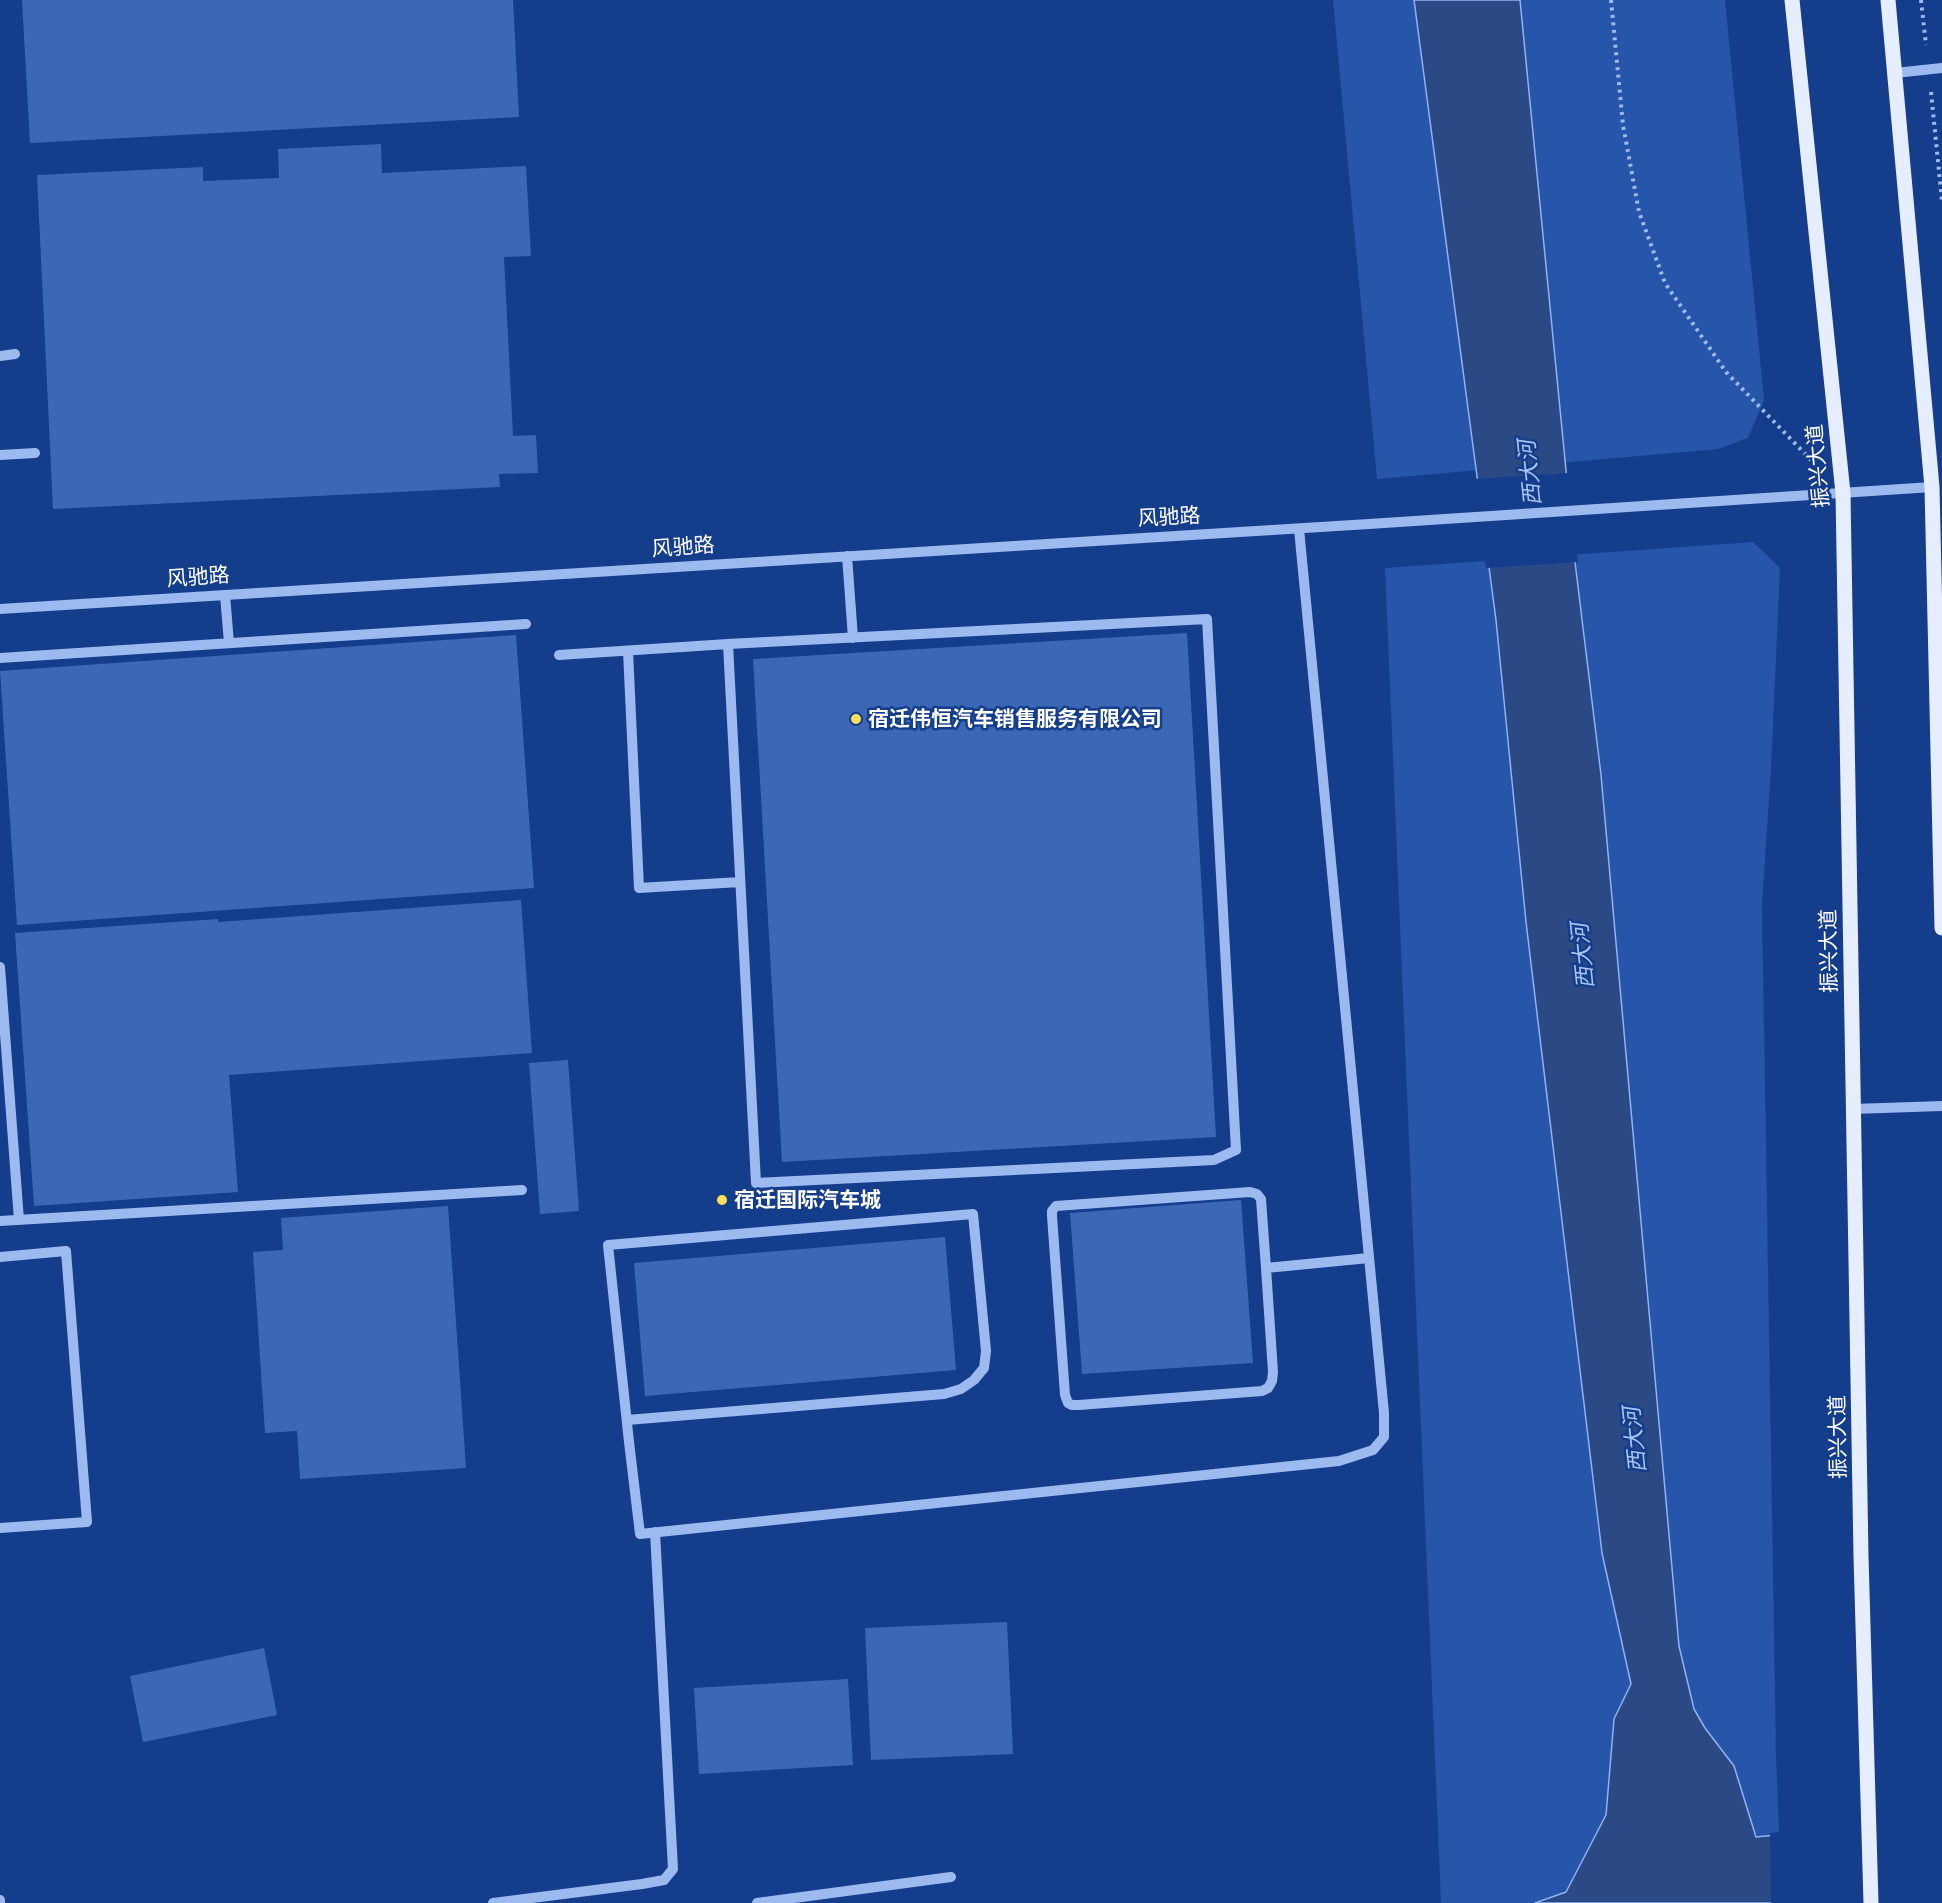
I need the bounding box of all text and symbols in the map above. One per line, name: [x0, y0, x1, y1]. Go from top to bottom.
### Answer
street label: 振兴大道: [1802, 423, 1834, 509]
water label: 西大河: [1513, 439, 1547, 507]
street label: 风驰路: [1137, 503, 1201, 531]
street label: 风驰路: [651, 532, 715, 562]
street label: 风驰路: [166, 562, 230, 592]
place label: 宿迁伟恒汽车销售服务有限公司: [868, 706, 1162, 732]
marker: 宿迁伟恒汽车销售服务有限公司: [849, 712, 863, 726]
street label: 振兴大道: [1816, 909, 1842, 993]
water label: 西大河: [1566, 922, 1600, 990]
place label: 宿迁国际汽车城: [734, 1187, 881, 1213]
marker: 宿迁国际汽车城: [715, 1193, 729, 1207]
street label: 振兴大道: [1825, 1395, 1851, 1479]
water label: 西大河: [1618, 1406, 1652, 1474]

